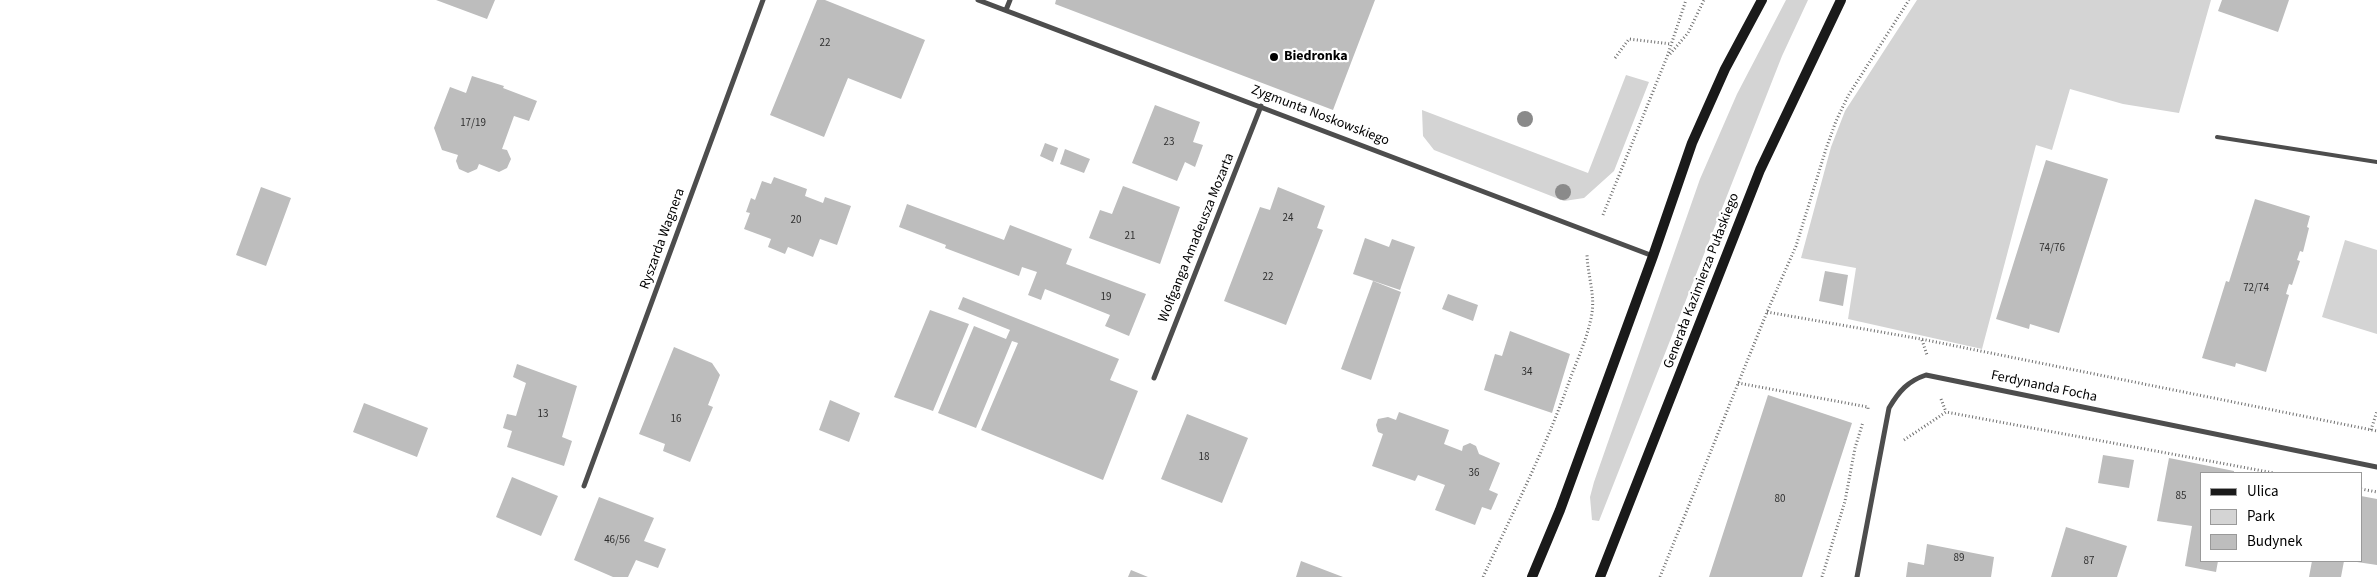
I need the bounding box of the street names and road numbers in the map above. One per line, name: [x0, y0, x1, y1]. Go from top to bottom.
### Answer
street label: Zygmunta Noskowskiego: [1249, 82, 1391, 150]
street label: Wolfganga Amadeusza Mozarta: [1155, 151, 1239, 325]
street label: Ryszarda Wagnera: [637, 186, 689, 292]
street label: Generała Kazimierza Pułaskiego: [1661, 191, 1743, 371]
street label: Ferdynanda Focha: [1989, 368, 2099, 406]

